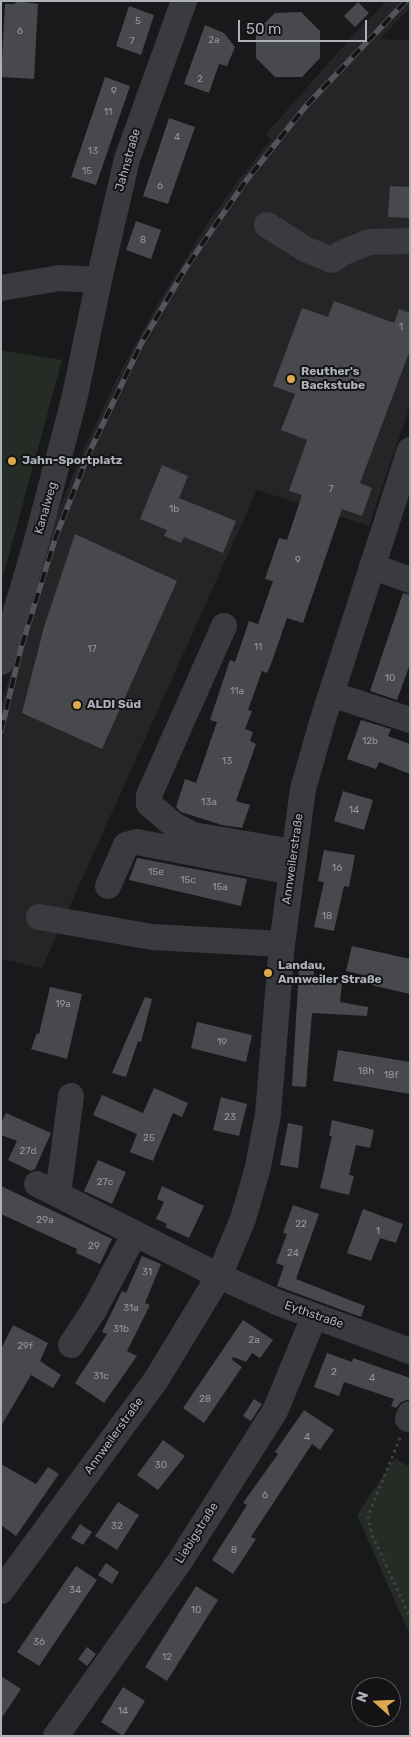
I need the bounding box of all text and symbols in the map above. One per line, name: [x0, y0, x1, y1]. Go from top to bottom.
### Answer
scale bar: [241, 10, 370, 42]
house number: 5: [135, 15, 141, 27]
text: 50 m: [246, 20, 281, 38]
house number: 6: [17, 25, 23, 37]
house number: 2a: [208, 34, 220, 46]
house number: 7: [129, 35, 135, 47]
house number: 2: [197, 73, 203, 85]
house number: 9: [111, 85, 117, 97]
house number: 11: [104, 106, 112, 118]
street label: Jahnstraße: [112, 127, 144, 193]
house number: 4: [174, 131, 180, 143]
house number: 13: [88, 145, 98, 157]
house number: 15: [82, 165, 92, 177]
house number: 6: [157, 180, 163, 192]
house number: 8: [140, 234, 146, 246]
house number: 1: [399, 321, 403, 333]
place label: Reuther's Backstube: [301, 365, 365, 393]
marker: Reuther's Backstube: [285, 373, 297, 385]
place label: Jahn-Sportplatz: [22, 454, 122, 468]
marker: Jahn-Sportplatz: [6, 455, 18, 467]
street label: Kanalweg: [32, 480, 60, 536]
house number: 7: [328, 483, 334, 495]
house number: 1b: [169, 503, 179, 515]
house number: 9: [295, 554, 301, 566]
house number: 11: [254, 641, 262, 653]
house number: 17: [87, 643, 97, 655]
house number: 10: [385, 672, 395, 684]
house number: 11a: [230, 685, 244, 697]
place label: ALDI Süd: [87, 698, 141, 712]
marker: ALDI Süd: [71, 699, 83, 711]
house number: 12b: [362, 735, 378, 747]
house number: 13: [222, 755, 232, 767]
house number: 13a: [201, 796, 217, 808]
house number: 14: [349, 804, 359, 816]
street label: Annweilerstraße: [280, 813, 306, 905]
house number: 16: [332, 862, 342, 874]
house number: 15e: [148, 866, 164, 878]
house number: 15c: [180, 874, 196, 886]
house number: 15a: [212, 881, 228, 893]
house number: 18: [322, 910, 332, 922]
place label: Landau, Annweiler Straße: [278, 959, 382, 987]
marker: Landau, Annweiler Straße: [262, 967, 274, 979]
house number: 19a: [55, 998, 71, 1010]
house number: 19: [217, 1036, 227, 1048]
house number: 18h: [358, 1065, 374, 1077]
house number: 18f: [384, 1069, 398, 1081]
house number: 23: [224, 1111, 236, 1123]
house number: 25: [143, 1132, 155, 1144]
house number: 27d: [20, 1145, 36, 1157]
house number: 27c: [97, 1176, 113, 1188]
house number: 29a: [36, 1214, 54, 1226]
house number: 22: [295, 1218, 307, 1230]
house number: 1: [376, 1225, 380, 1237]
house number: 29: [88, 1240, 100, 1252]
house number: 24: [287, 1247, 299, 1259]
house number: 31: [142, 1266, 152, 1278]
street label: Eythstraße: [283, 1298, 345, 1332]
house number: 31a: [123, 1302, 139, 1314]
house number: 31b: [113, 1323, 129, 1335]
house number: 2a: [248, 1334, 260, 1346]
house number: 29f: [17, 1340, 33, 1352]
house number: 2: [331, 1366, 337, 1378]
house number: 31c: [93, 1370, 109, 1382]
house number: 4: [369, 1372, 375, 1384]
house number: 28: [199, 1393, 211, 1405]
street label: Annweilerstraße: [81, 1395, 147, 1477]
house number: 4: [304, 1431, 310, 1443]
house number: 30: [155, 1459, 167, 1471]
house number: 6: [262, 1489, 268, 1501]
street label: Liebigstraße: [173, 1500, 221, 1566]
house number: 32: [111, 1520, 123, 1532]
house number: 8: [231, 1544, 237, 1556]
house number: 34: [69, 1584, 81, 1596]
house number: 10: [191, 1604, 201, 1616]
house number: 36: [33, 1636, 45, 1648]
house number: 12: [162, 1651, 172, 1663]
north arrow: [351, 1677, 401, 1727]
text: N: [353, 1689, 372, 1705]
house number: 14: [118, 1705, 128, 1717]

